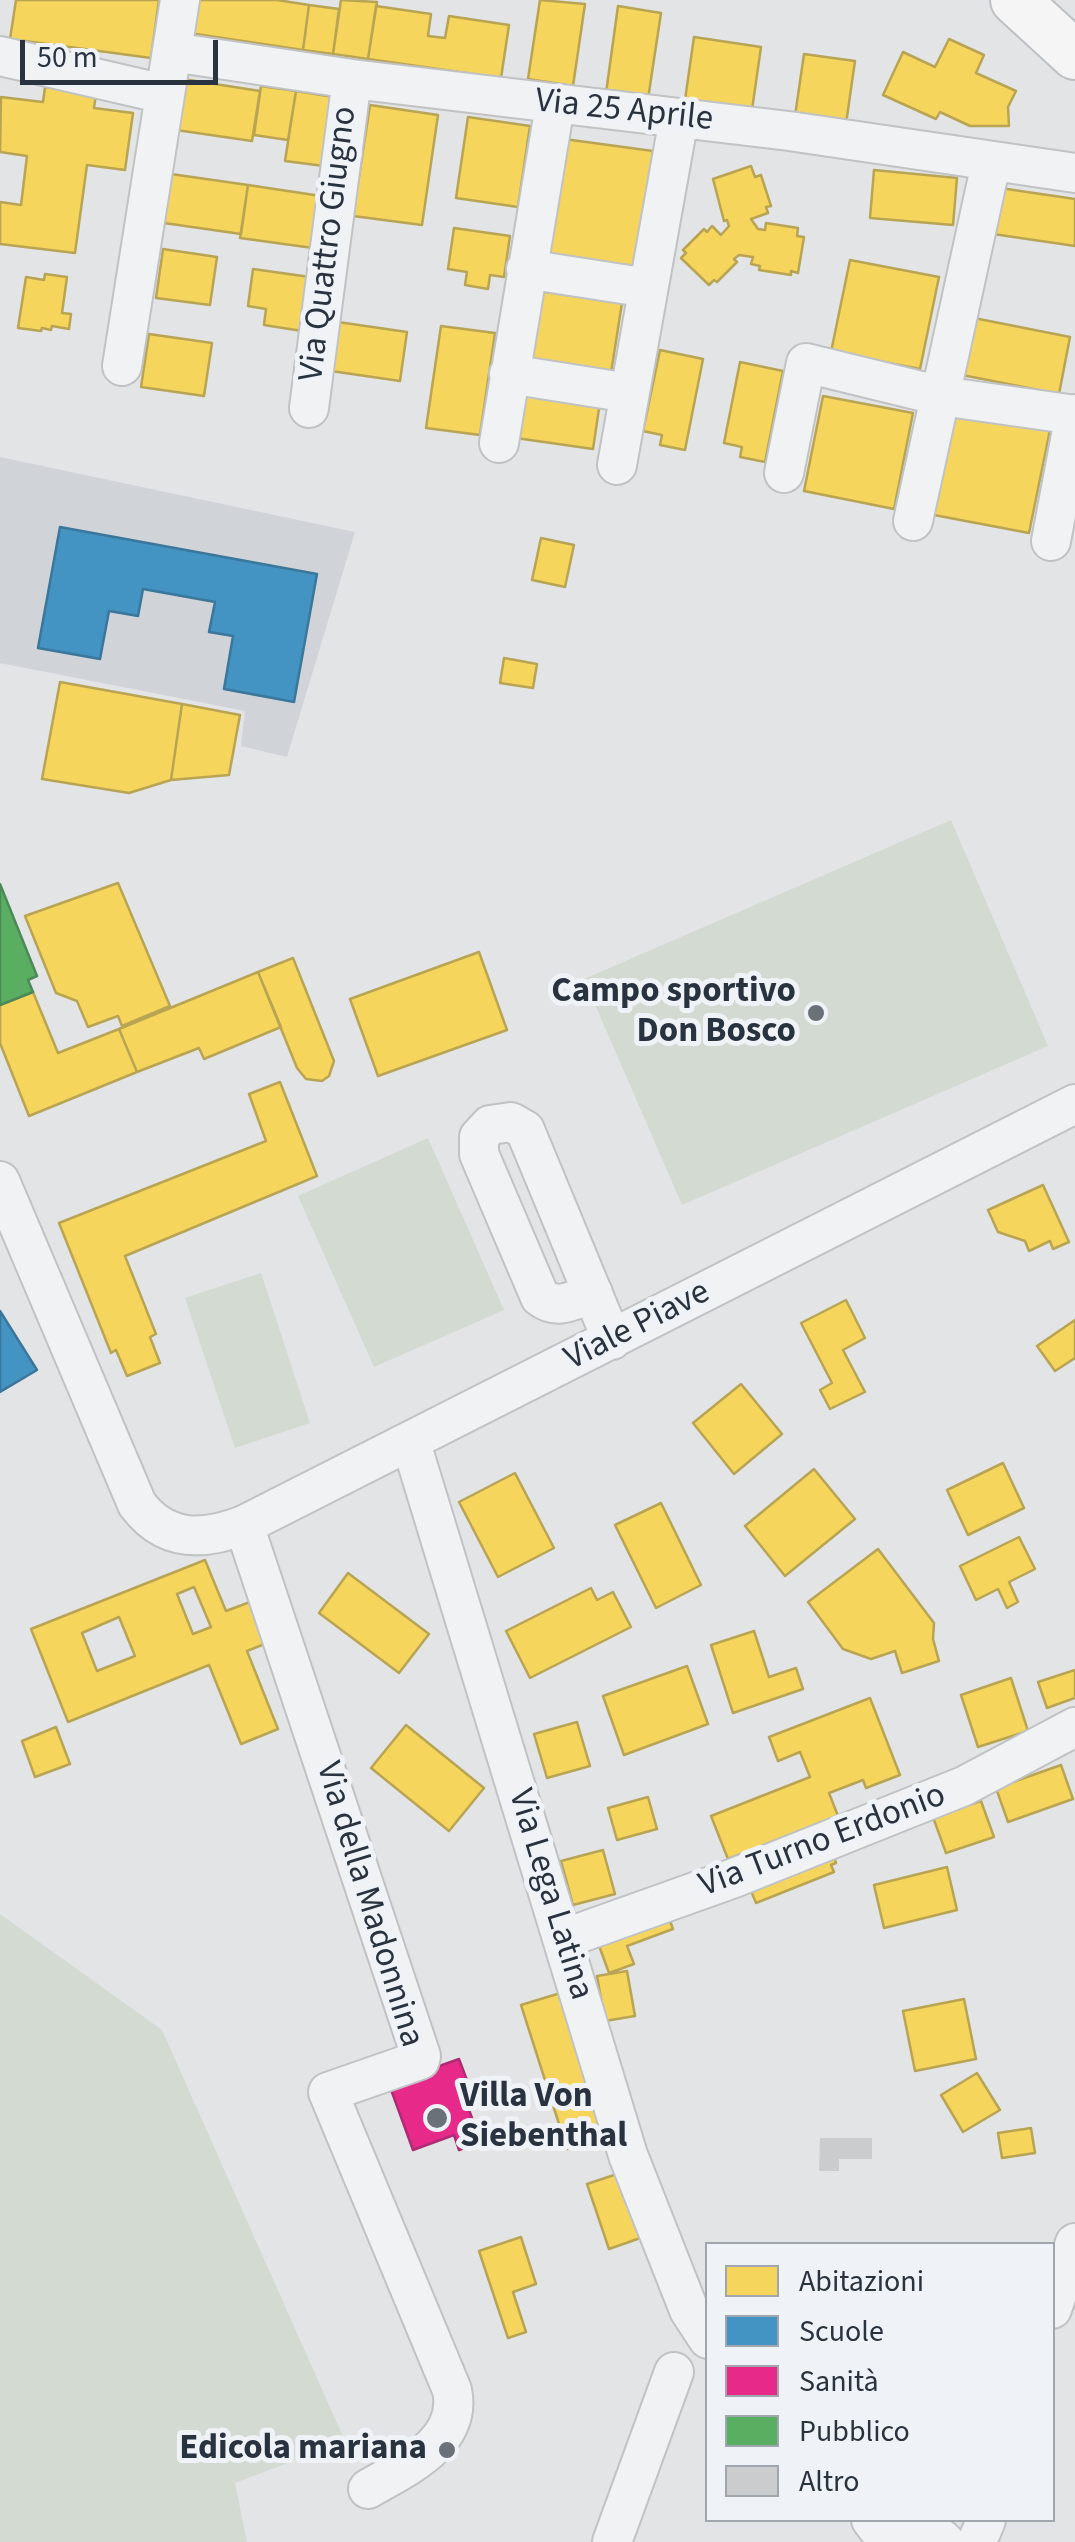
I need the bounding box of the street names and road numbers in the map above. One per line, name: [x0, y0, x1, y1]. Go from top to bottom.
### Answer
street label: Via 25 Aprile: [533, 82, 715, 142]
street label: Via Quattro Giugno: [292, 104, 368, 384]
street label: Viale Piave: [558, 1273, 718, 1381]
street label: Via della Madonnina: [305, 1757, 431, 2053]
street label: Via Turno Erdonio: [694, 1776, 952, 1908]
street label: Via Lega Latina: [497, 1785, 601, 2005]

